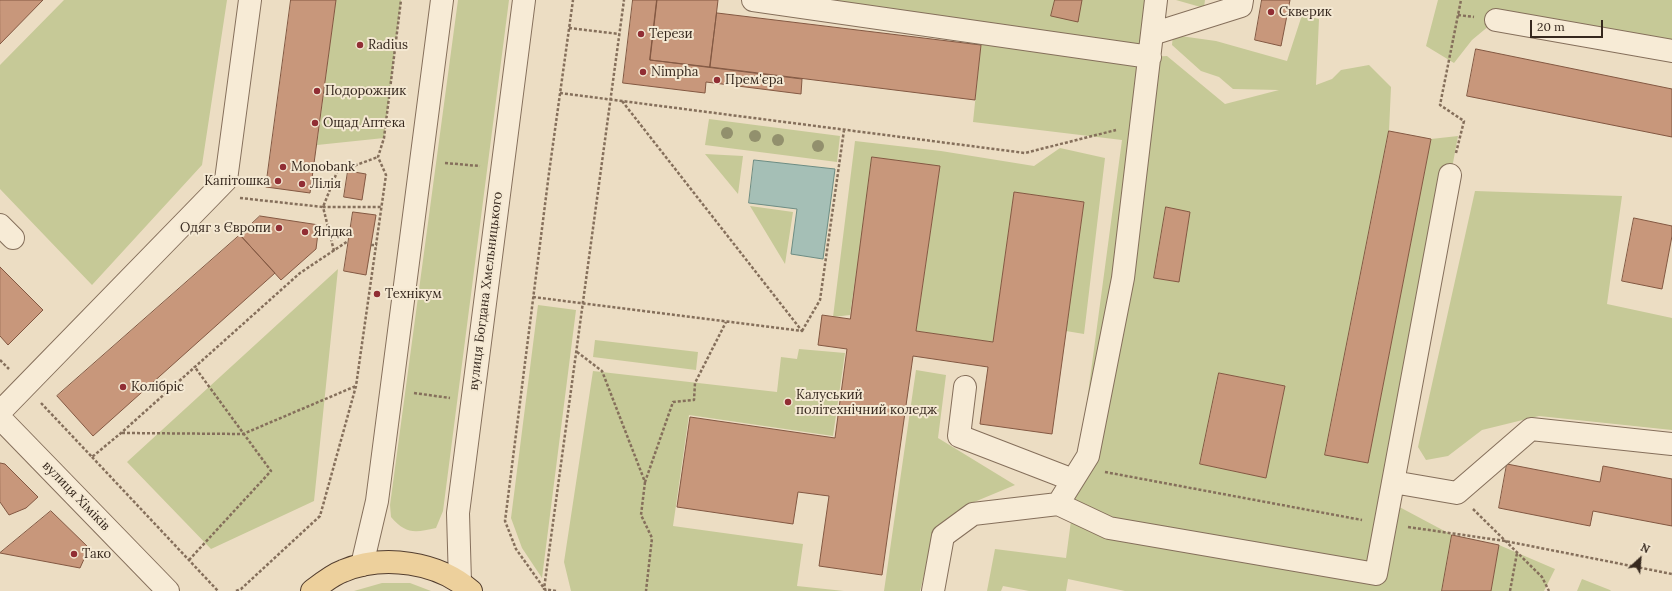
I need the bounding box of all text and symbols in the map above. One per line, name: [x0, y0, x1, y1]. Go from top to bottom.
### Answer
place label: Скверик: [1279, 4, 1332, 20]
marker: Скверик: [1266, 7, 1276, 17]
scale bar: [1532, 12, 1605, 38]
text: 20 m: [1537, 19, 1565, 34]
place label: Терези: [649, 26, 693, 42]
marker: Терези: [636, 29, 646, 39]
place label: Radius: [368, 37, 408, 53]
marker: Radius: [355, 40, 365, 50]
place label: Nimpha: [651, 64, 698, 80]
marker: Nimpha: [638, 67, 648, 77]
place label: Прем'єра: [725, 72, 783, 88]
marker: Прем'єра: [712, 75, 722, 85]
place label: Подорожник: [325, 83, 406, 99]
marker: Подорожник: [312, 86, 322, 96]
place label: Ощад Аптека: [323, 115, 405, 131]
marker: Ощад Аптека: [310, 118, 320, 128]
place label: Monobank: [291, 159, 355, 175]
marker: Monobank: [278, 162, 288, 172]
place label: Капітошка: [204, 173, 270, 189]
marker: Капітошка: [273, 176, 283, 186]
place label: Лілія: [310, 176, 341, 192]
marker: Лілія: [297, 179, 307, 189]
street label: вулиця Богдана Хмельницького: [466, 191, 506, 391]
place label: Одяг з Європи: [180, 220, 271, 236]
marker: Одяг з Європи: [274, 223, 284, 233]
place label: Ягідка: [313, 224, 352, 240]
marker: Ягідка: [300, 227, 310, 237]
place label: Технікум: [385, 286, 442, 302]
marker: Технікум: [372, 289, 382, 299]
place label: Колібріс: [131, 379, 184, 395]
marker: Колібріс: [118, 382, 128, 392]
place label: Калуський політехнічний коледж: [796, 387, 937, 418]
marker: Калуський політехнічний коледж: [783, 397, 793, 407]
street label: вулиця Хіміків: [39, 458, 113, 534]
north arrow: [1620, 539, 1660, 579]
text: N: [1638, 540, 1652, 556]
place label: Тако: [82, 546, 111, 562]
marker: Тако: [69, 549, 79, 559]

